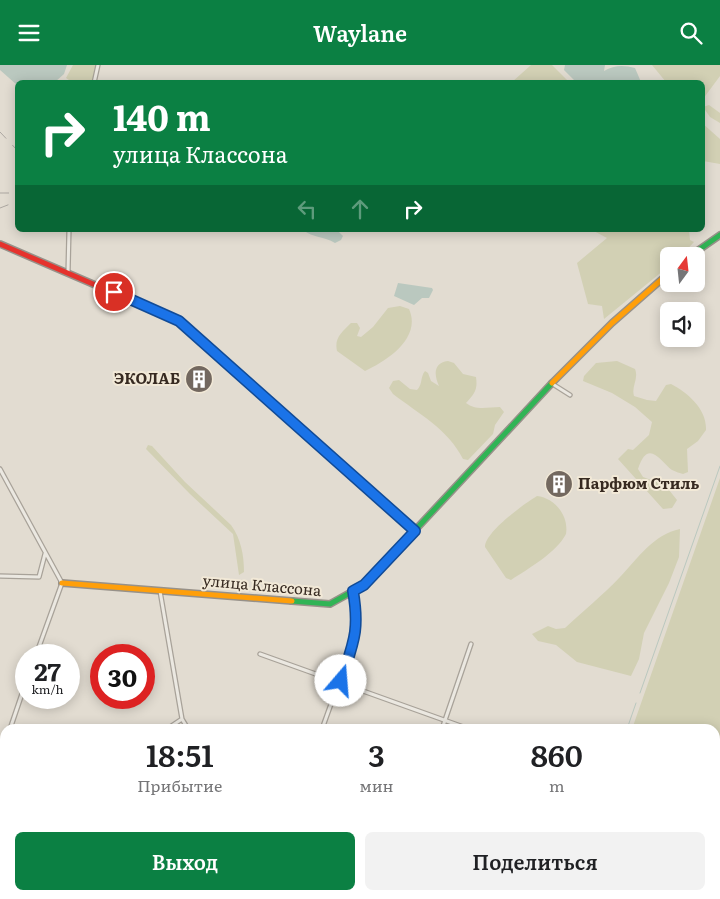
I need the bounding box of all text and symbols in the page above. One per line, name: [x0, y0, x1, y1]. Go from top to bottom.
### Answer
text: Waylane: [313, 16, 407, 49]
icon: menu: [15, 19, 43, 47]
icon: search: [677, 19, 705, 47]
text: 140 m: [113, 90, 211, 142]
icon: right: [30, 100, 95, 165]
text: улица Классона: [113, 137, 288, 170]
icon: left: [293, 195, 321, 223]
icon: ahead: [346, 195, 374, 223]
icon: right: [399, 195, 427, 223]
north arrow: [660, 247, 705, 293]
map controls: [660, 247, 705, 347]
pin: [93, 271, 135, 313]
icon: arrive: [100, 278, 128, 306]
button: sound: [660, 302, 705, 347]
building icon: ЭКОЛАБ: [184, 364, 214, 394]
place label: ЭКОЛАБ: [114, 366, 180, 389]
building icon: Парфюм Стиль: [544, 469, 574, 499]
place label: Парфюм Стиль: [578, 471, 699, 494]
street label: улица Классона: [202, 568, 323, 601]
speed limit sign: 30: [90, 644, 155, 709]
text: 27: [34, 652, 61, 689]
position arrow: [314, 654, 366, 706]
text: km/h: [32, 680, 63, 698]
text: 18:51: [146, 732, 214, 776]
text: 3: [368, 732, 385, 776]
text: 860: [531, 732, 583, 776]
text: Прибытие: [137, 773, 222, 797]
text: мин: [359, 773, 393, 797]
text: m: [549, 773, 564, 797]
button: Выход: [15, 832, 355, 890]
button: Поделиться: [365, 832, 705, 890]

